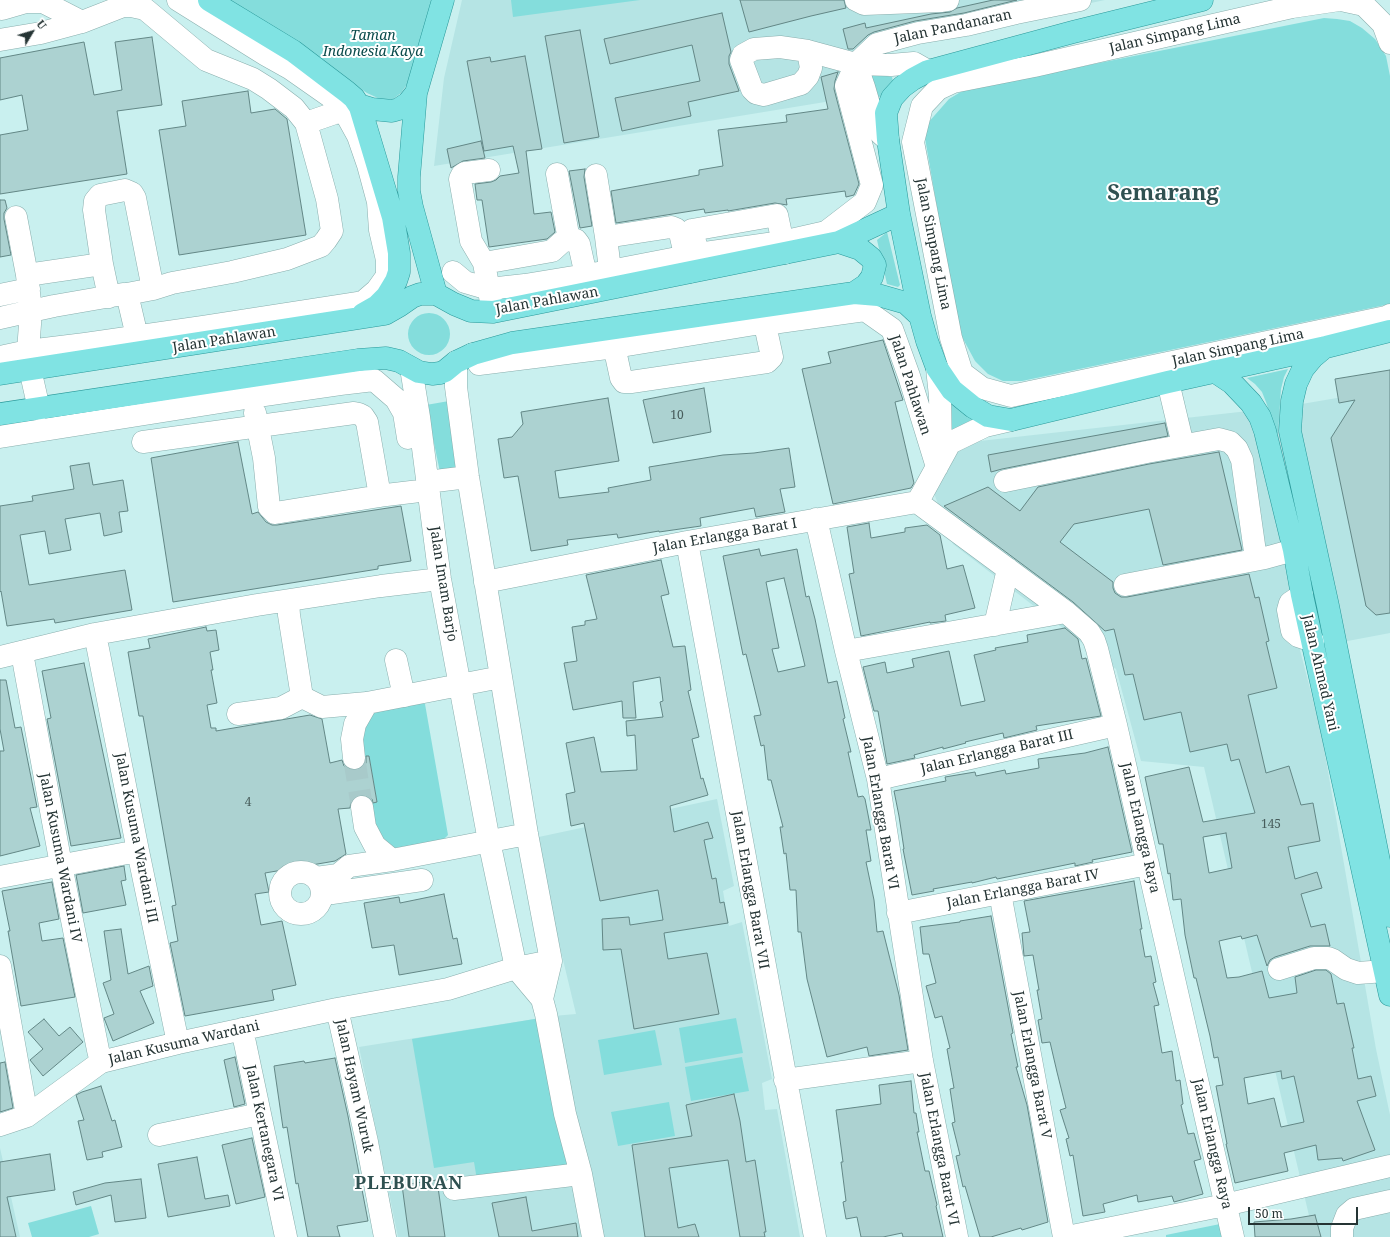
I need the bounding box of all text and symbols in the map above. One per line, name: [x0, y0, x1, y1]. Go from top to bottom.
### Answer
street label: Jalan Pandanaran: [893, 6, 1013, 48]
street label: Jalan Simpang Lima: [1108, 11, 1242, 57]
north arrow: [12, 12, 52, 52]
text: U: [33, 16, 50, 32]
park label: Taman Indonesia Kaya: [323, 28, 423, 60]
street label: Jalan Simpang Lima: [912, 177, 954, 311]
district label: Semarang: [1107, 181, 1219, 207]
street label: Jalan Pahlawan: [494, 284, 600, 318]
street label: Jalan Pahlawan: [171, 324, 277, 356]
street label: Jalan Simpang Lima: [1171, 326, 1305, 370]
street label: Jalan Pahlawan: [886, 333, 934, 437]
house number: 10: [670, 409, 684, 423]
street label: Jalan Erlangga Barat I: [652, 515, 798, 557]
street label: Jalan Imam Barjo: [426, 525, 460, 643]
street label: Jalan Ahmad Yani: [1298, 613, 1342, 733]
street label: Jalan Erlangga Barat III: [919, 726, 1075, 778]
street label: Jalan Erlangga Barat VI: [858, 735, 902, 891]
street label: Jalan Kusuma Wardani III: [111, 751, 161, 925]
street label: Jalan Erlangga Raya: [1117, 761, 1163, 895]
street label: Jalan Kusuma Wardani IV: [35, 772, 85, 944]
house number: 4: [245, 796, 251, 810]
street label: Jalan Erlangga Barat VII: [728, 810, 772, 970]
house number: 145: [1261, 818, 1281, 832]
street label: Jalan Erlangga Barat IV: [945, 866, 1101, 912]
street label: Jalan Erlangga Barat V: [1009, 990, 1055, 1140]
street label: Jalan Kusuma Wardani: [107, 1017, 261, 1069]
street label: Jalan Hayam Wuruk: [332, 1018, 376, 1154]
street label: Jalan Kertanegara VI: [241, 1063, 287, 1203]
street label: Jalan Erlangga Barat VI: [916, 1071, 962, 1227]
street label: Jalan Erlangga Raya: [1189, 1077, 1235, 1211]
district label: PLEBURAN: [354, 1173, 464, 1195]
scale bar: [1250, 1199, 1360, 1225]
text: 50 m: [1255, 1205, 1283, 1222]

